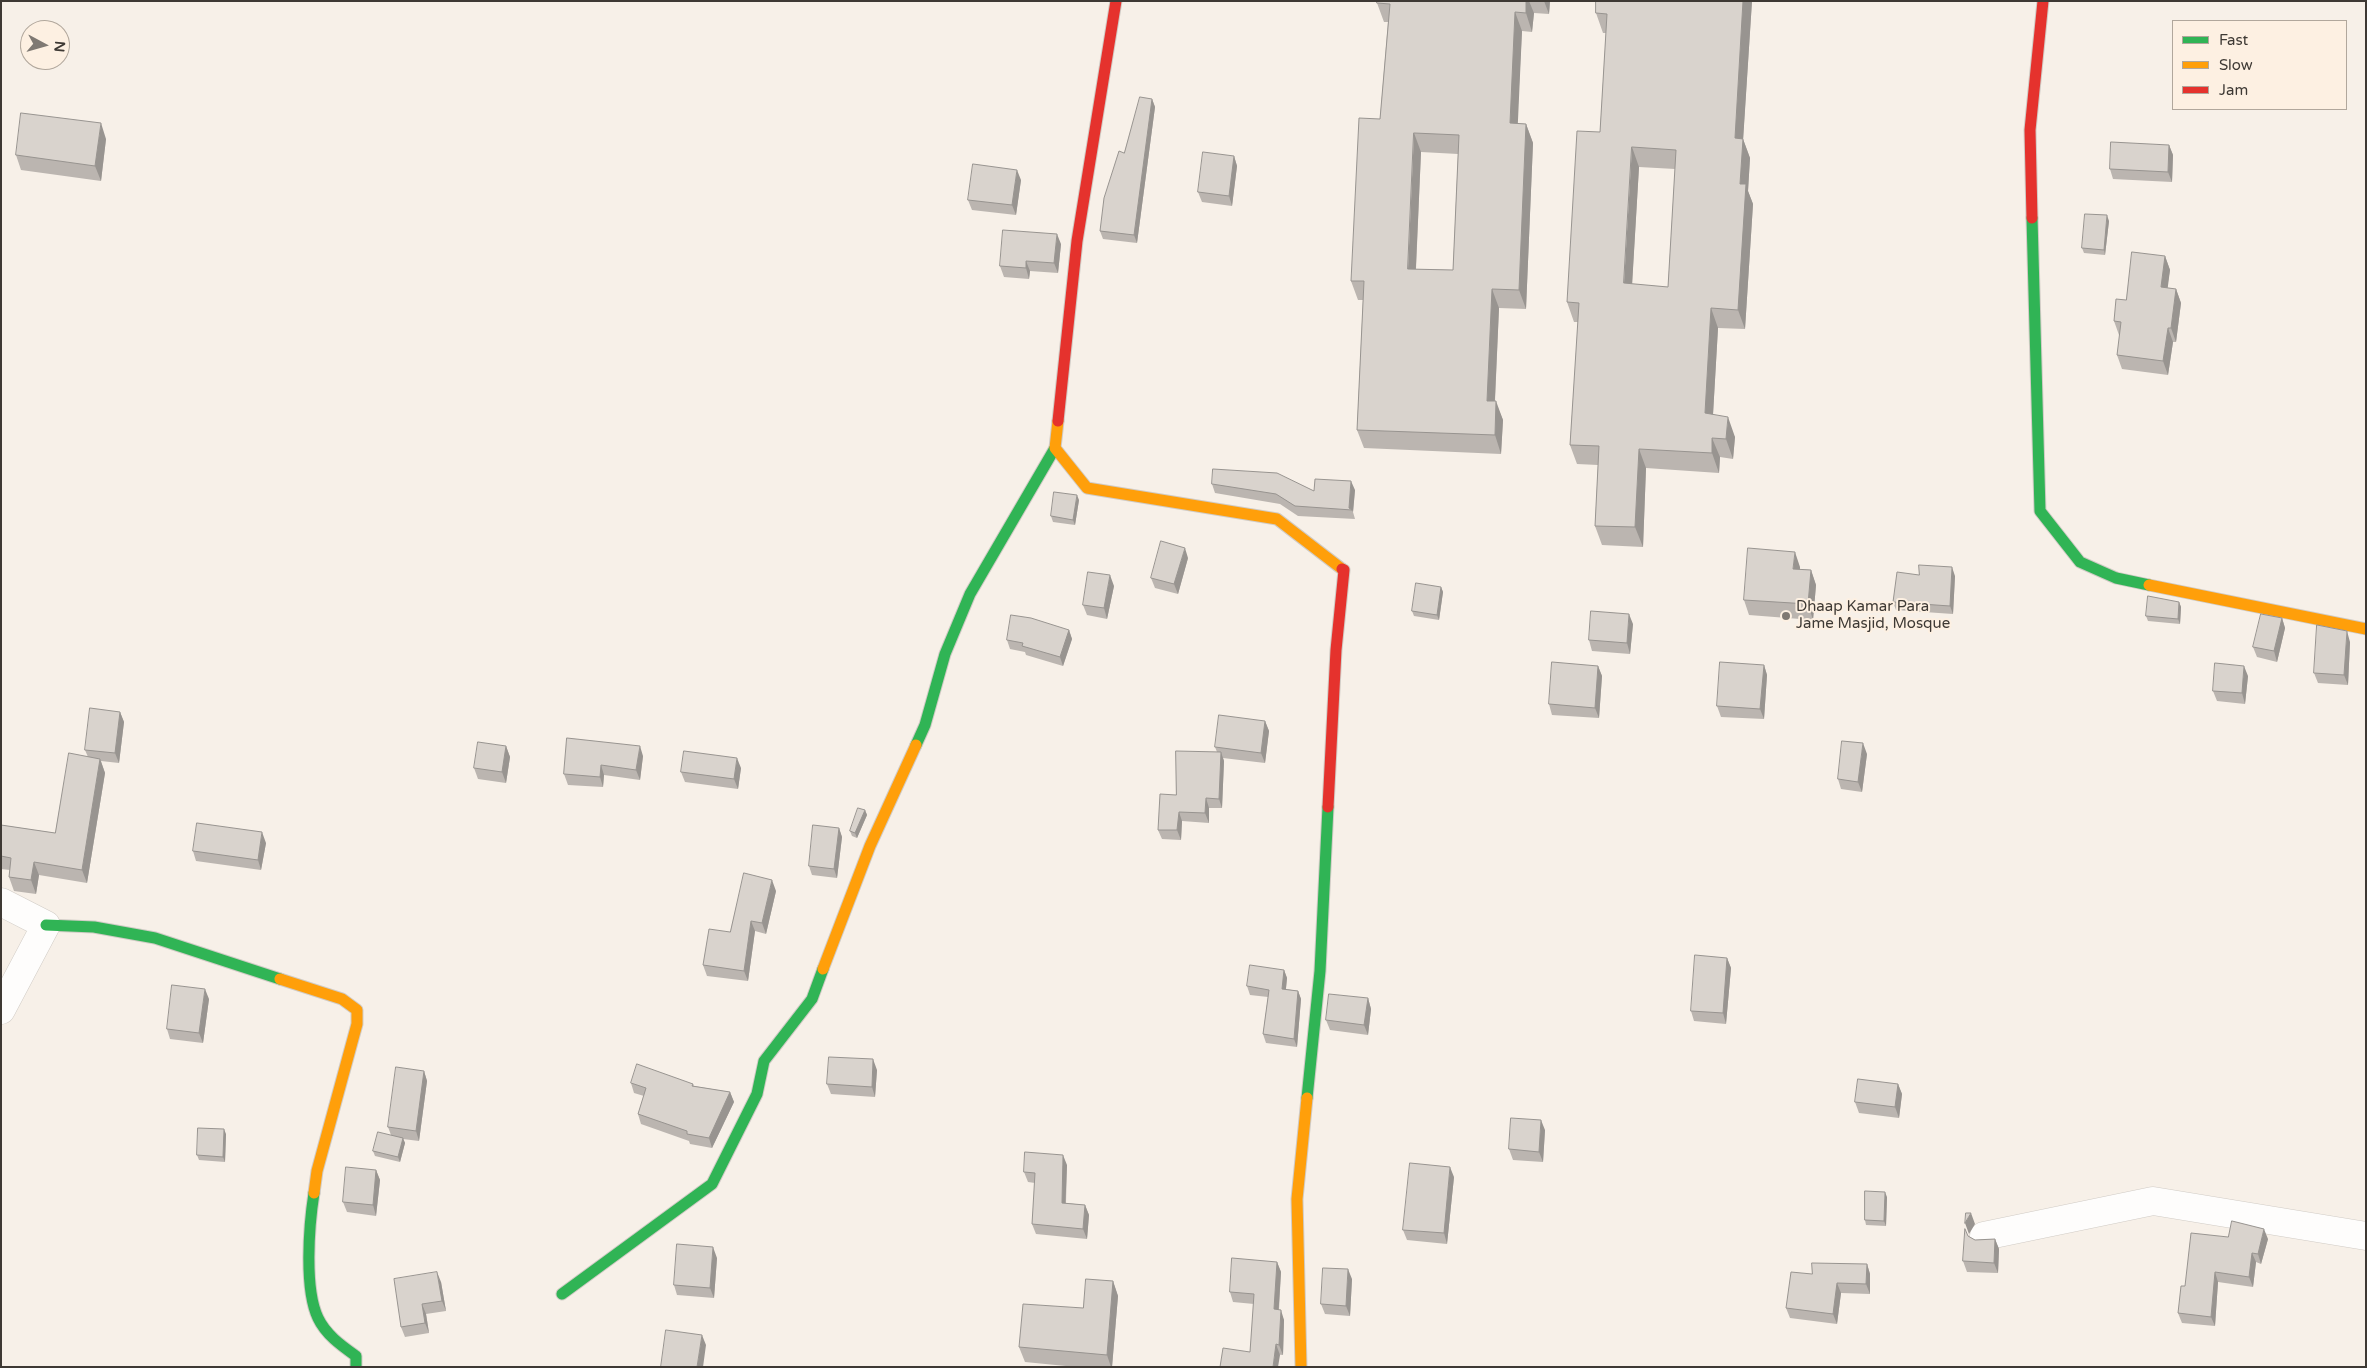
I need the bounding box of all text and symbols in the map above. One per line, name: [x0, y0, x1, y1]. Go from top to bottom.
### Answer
north arrow: [20, 20, 70, 70]
legend: [2172, 20, 2347, 110]
text: Fast: [2219, 31, 2248, 49]
text: N: [50, 40, 68, 53]
text: Slow: [2219, 56, 2253, 74]
text: Jam: [2219, 81, 2248, 99]
place label: Dhaap Kamar Para Jame Masjid, Mosque: [1796, 598, 1950, 633]
marker: Dhaap Kamar Para Jame Masjid, Mosque: [1780, 610, 1792, 622]

